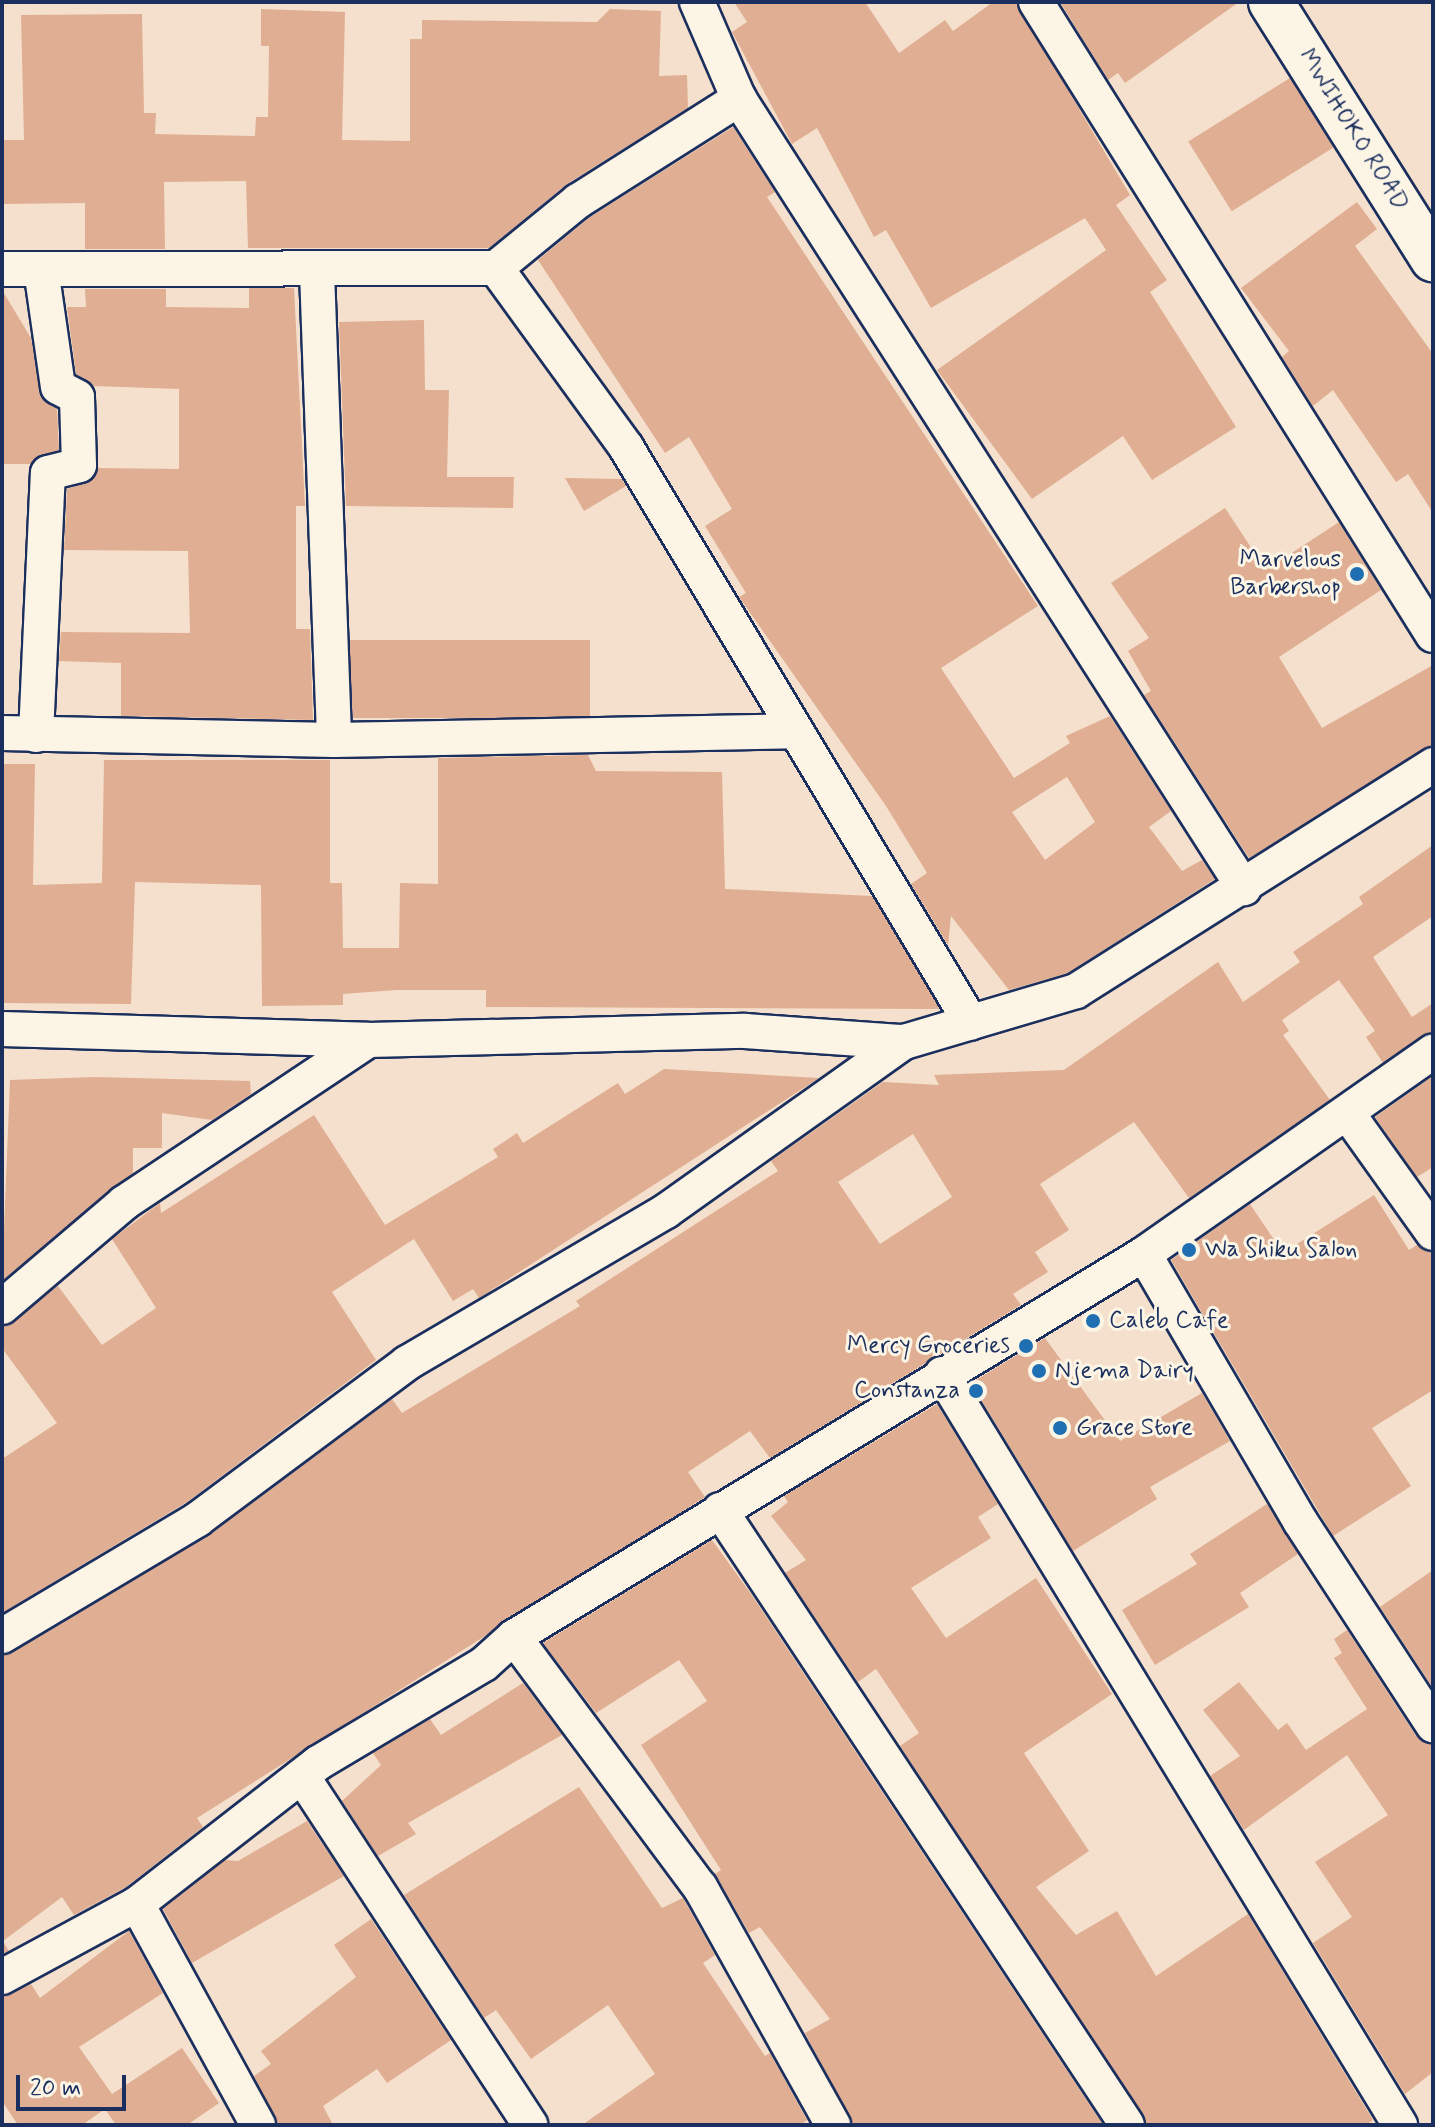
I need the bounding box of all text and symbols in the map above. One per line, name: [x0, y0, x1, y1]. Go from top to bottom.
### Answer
street label: MWIHOKO ROAD: [1292, 44, 1414, 216]
place label: Marvelous Barbershop: [1230, 546, 1341, 602]
marker: Marvelous Barbershop: [1348, 565, 1366, 583]
place label: Wa Shiku Salon: [1205, 1236, 1364, 1264]
marker: Wa Shiku Salon: [1180, 1241, 1198, 1259]
place label: Caleb Cafe: [1109, 1307, 1226, 1335]
marker: Caleb Cafe: [1084, 1312, 1102, 1330]
place label: Mercy Groceries: [847, 1332, 1010, 1360]
marker: Mercy Groceries: [1017, 1337, 1035, 1355]
place label: Njema Dairy: [1055, 1357, 1192, 1385]
marker: Njema Dairy: [1030, 1362, 1048, 1380]
place label: Constanza: [854, 1377, 960, 1405]
marker: Constanza: [967, 1382, 985, 1400]
place label: Grace Store: [1076, 1414, 1195, 1442]
marker: Grace Store: [1051, 1419, 1069, 1437]
scale bar: [20, 2059, 130, 2109]
text: 20 m: [30, 2073, 81, 2104]

